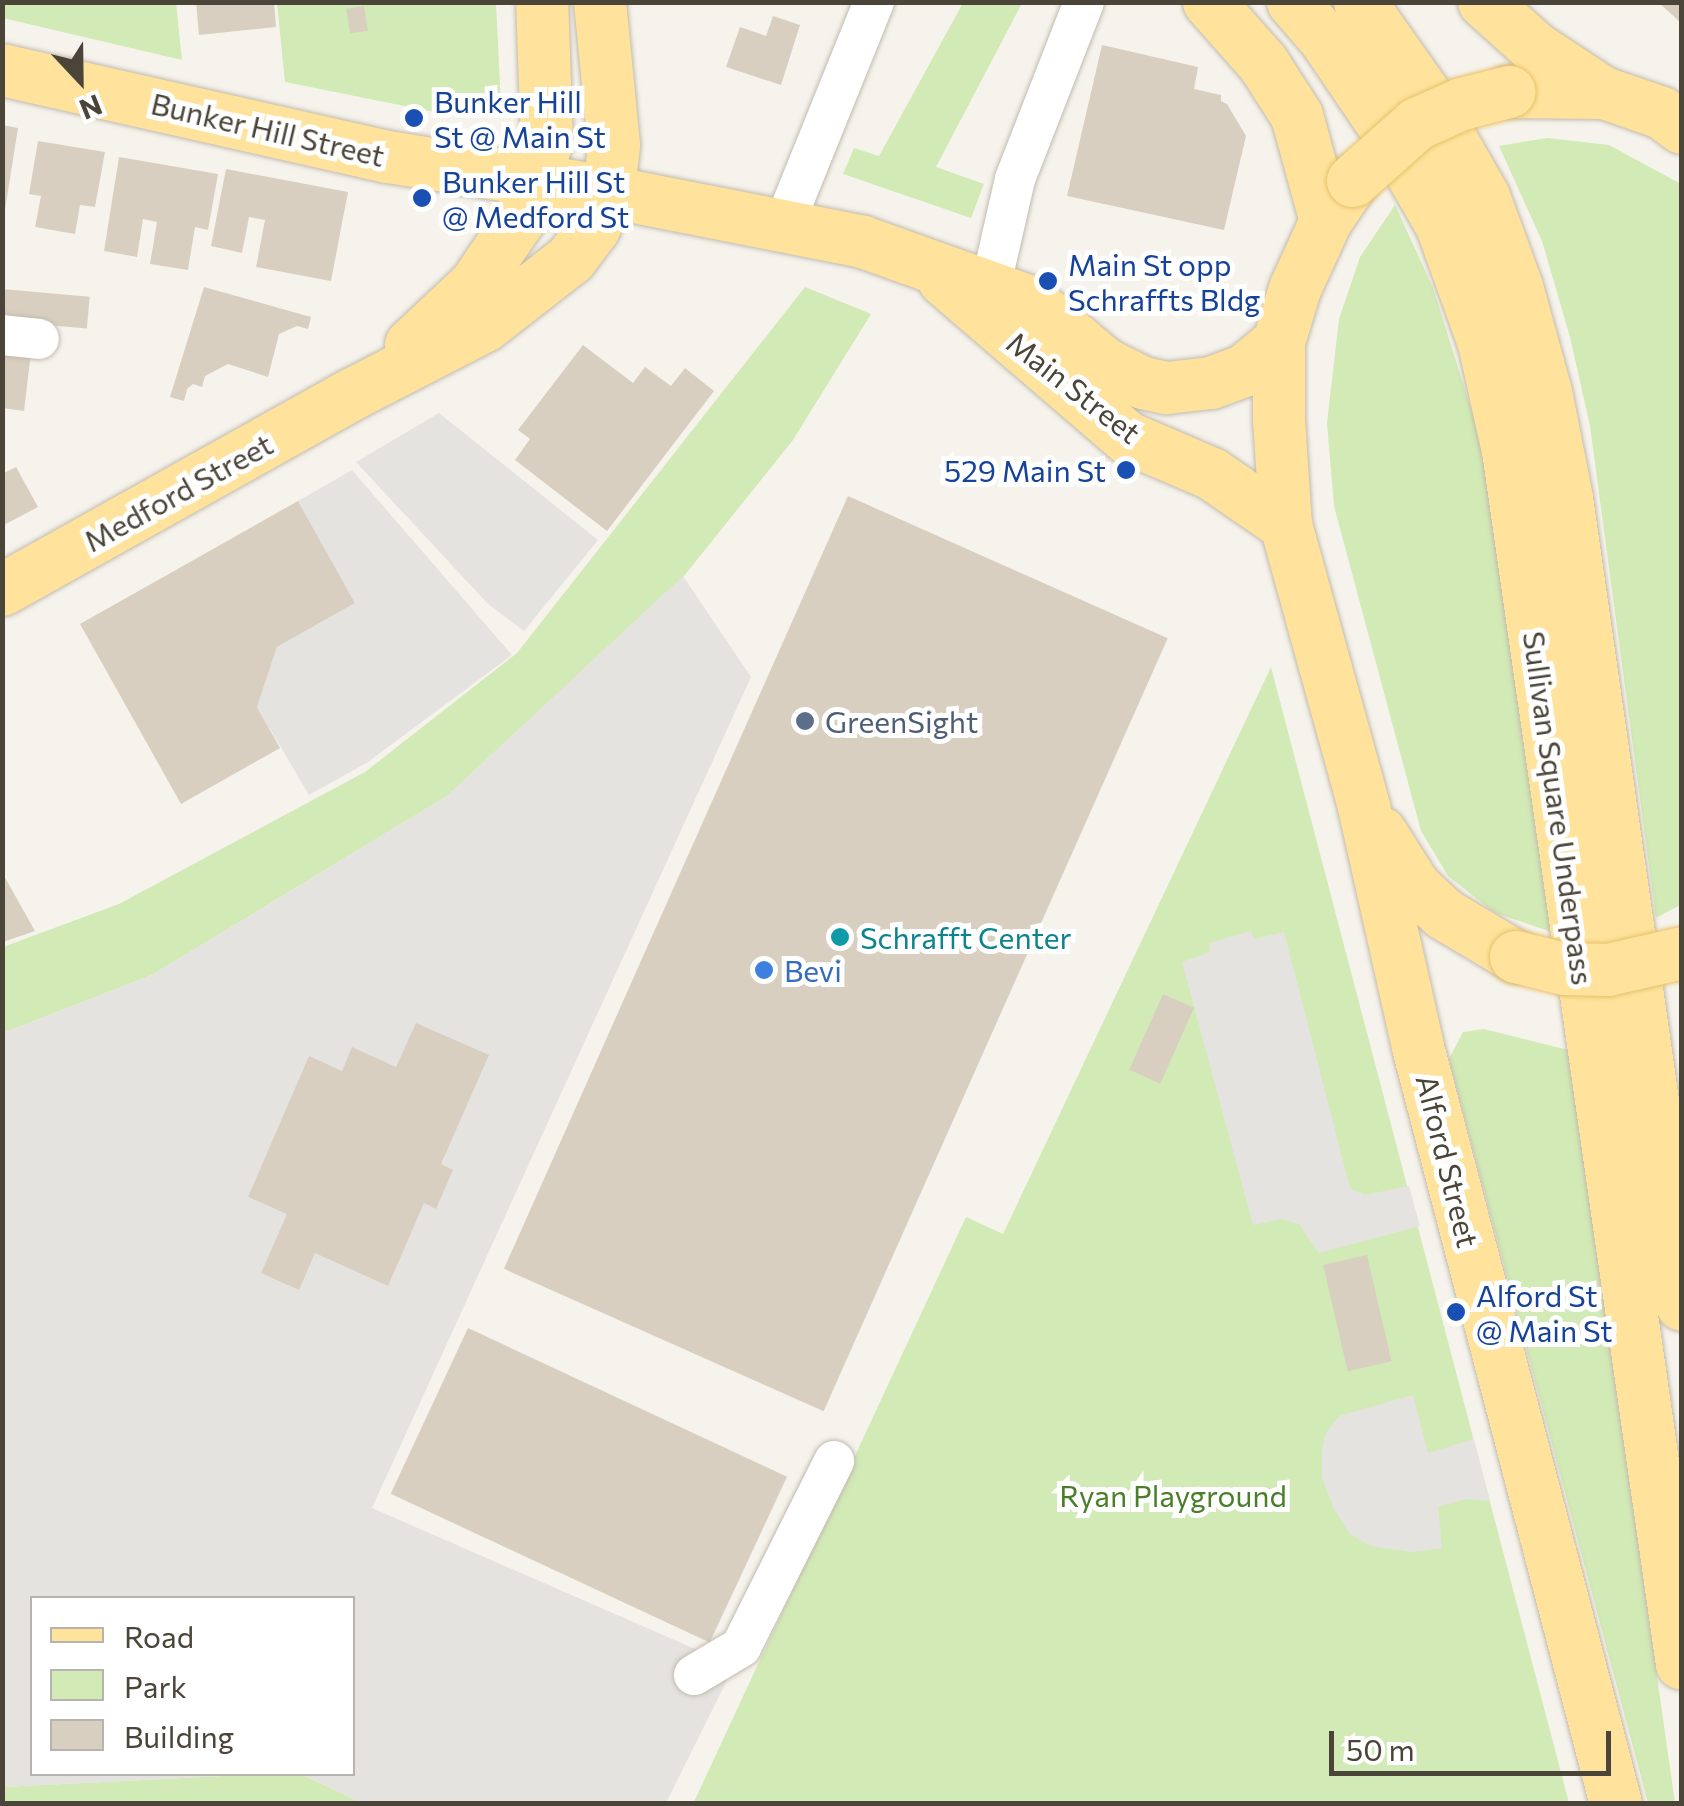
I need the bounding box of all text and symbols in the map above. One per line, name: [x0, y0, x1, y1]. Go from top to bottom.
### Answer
north arrow: [30, 30, 130, 130]
place label: Bunker Hill St @ Main St: [434, 83, 606, 154]
street label: Bunker Hill Street: [148, 85, 388, 173]
text: N: [75, 88, 107, 128]
marker: Bunker Hill St @ Main St: [403, 107, 425, 129]
place label: Bunker Hill St @ Medford St: [442, 163, 629, 234]
marker: Bunker Hill St @ Medford St: [411, 187, 433, 209]
place label: Main St opp Schraffts Bldg: [1068, 246, 1260, 316]
marker: Main St opp Schraffts Bldg: [1037, 270, 1059, 292]
street label: Main Street: [1000, 324, 1148, 450]
street label: Medford Street: [77, 425, 279, 559]
place label: 529 Main St: [944, 452, 1106, 488]
marker: 529 Main St: [1115, 459, 1137, 481]
street label: Sullivan Square Underpass: [1516, 629, 1602, 987]
place label: GreenSight: [825, 703, 978, 739]
marker: GreenSight: [794, 710, 816, 732]
place label: Schrafft Center: [860, 919, 1072, 955]
marker: Schrafft Center: [829, 926, 851, 948]
place label: Bevi: [784, 952, 842, 988]
marker: Bevi: [753, 959, 775, 981]
street label: Alford Street: [1409, 1071, 1487, 1251]
place label: Alford St @ Main St: [1476, 1277, 1613, 1348]
marker: Alford St @ Main St: [1445, 1301, 1467, 1323]
park label: Ryan Playground: [1059, 1477, 1287, 1513]
legend: [30, 1596, 355, 1776]
text: Road: [124, 1617, 194, 1654]
text: Park: [124, 1667, 187, 1704]
scale bar: [1334, 1711, 1616, 1773]
text: Building: [124, 1717, 234, 1754]
text: 50 m: [1346, 1730, 1415, 1767]

